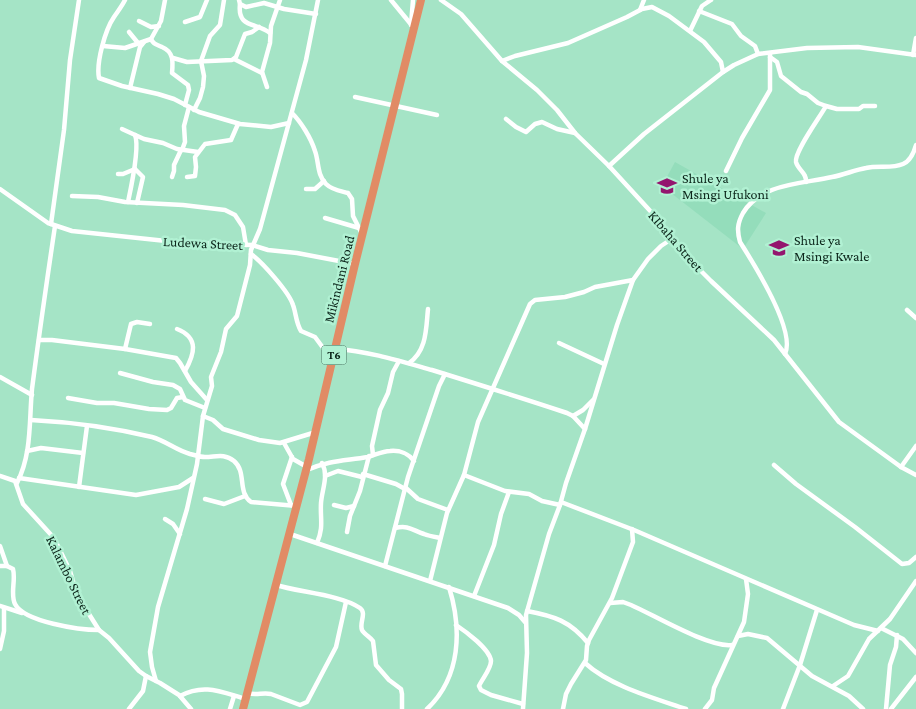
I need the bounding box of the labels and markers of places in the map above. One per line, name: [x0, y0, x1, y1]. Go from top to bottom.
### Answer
place label: Shule ya Msingi Ufukoni: [682, 170, 769, 202]
school or university icon: Shule ya Msingi Ufukoni: [656, 175, 678, 197]
place label: Shule ya Msingi Kwale: [794, 232, 869, 264]
school or university icon: Shule ya Msingi Kwale: [768, 237, 790, 259]

